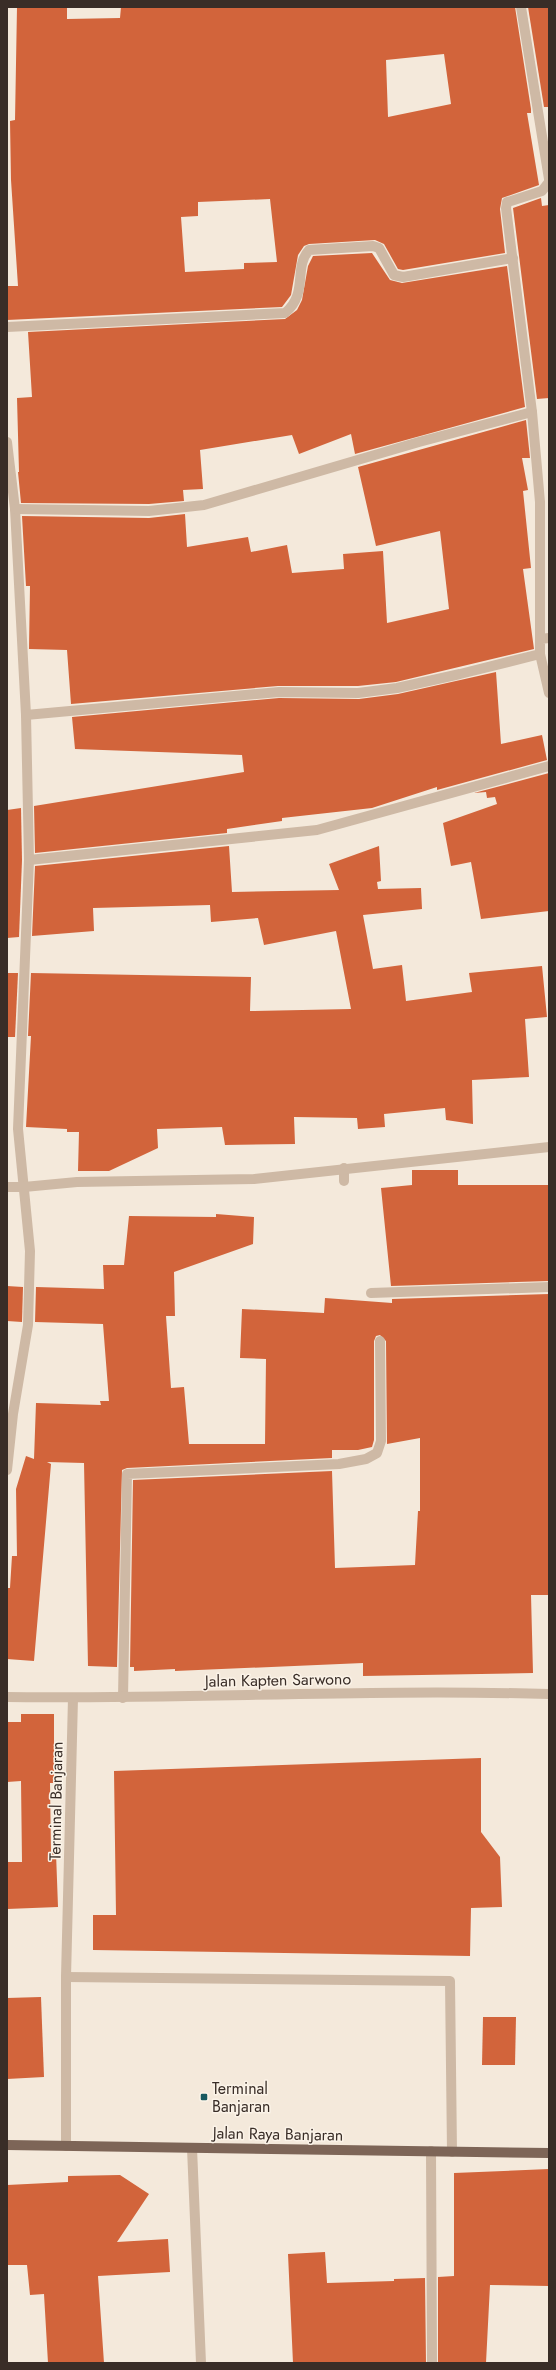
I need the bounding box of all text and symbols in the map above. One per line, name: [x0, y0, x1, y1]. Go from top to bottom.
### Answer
street label: Jalan Kapten Sarwono: [203, 1667, 352, 1693]
street label: Terminal Banjaran: [43, 1741, 69, 1861]
place label: Terminal Banjaran: [212, 2077, 270, 2118]
marker: Terminal Banjaran: [199, 2092, 209, 2102]
street label: Jalan Raya Banjaran: [211, 2121, 343, 2147]

